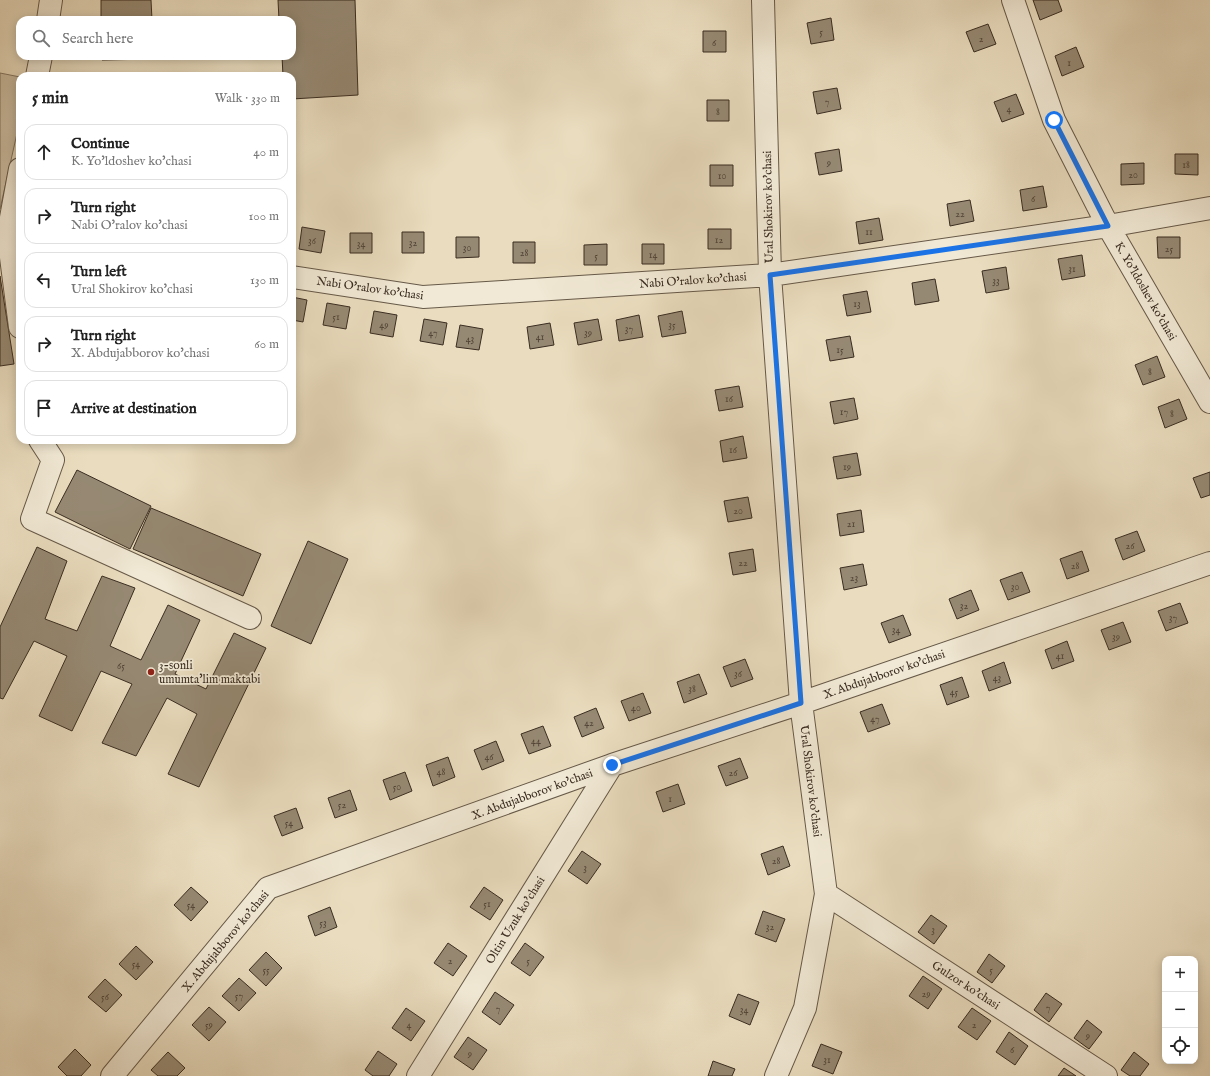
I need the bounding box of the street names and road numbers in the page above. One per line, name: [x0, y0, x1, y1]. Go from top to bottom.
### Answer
street label: Ural Shokirov ko'chasi: [760, 151, 777, 263]
street label: K. Yo'ldoshev ko'chasi: [1111, 239, 1180, 343]
street label: Nabi O'ralov ko'chasi: [639, 269, 747, 292]
street label: Nabi O'ralov ko'chasi: [315, 274, 424, 303]
street label: X. Abdujabborov ko'chasi: [821, 647, 947, 702]
street label: Ural Shokirov ko'chasi: [796, 724, 825, 838]
street label: X. Abdujabborov ko'chasi: [469, 766, 595, 823]
street label: Oltin Uzuk ko'chasi: [482, 874, 548, 967]
street label: X. Abdujabborov ko'chasi: [178, 887, 272, 995]
street label: Gulzor ko'chasi: [929, 958, 1003, 1013]

